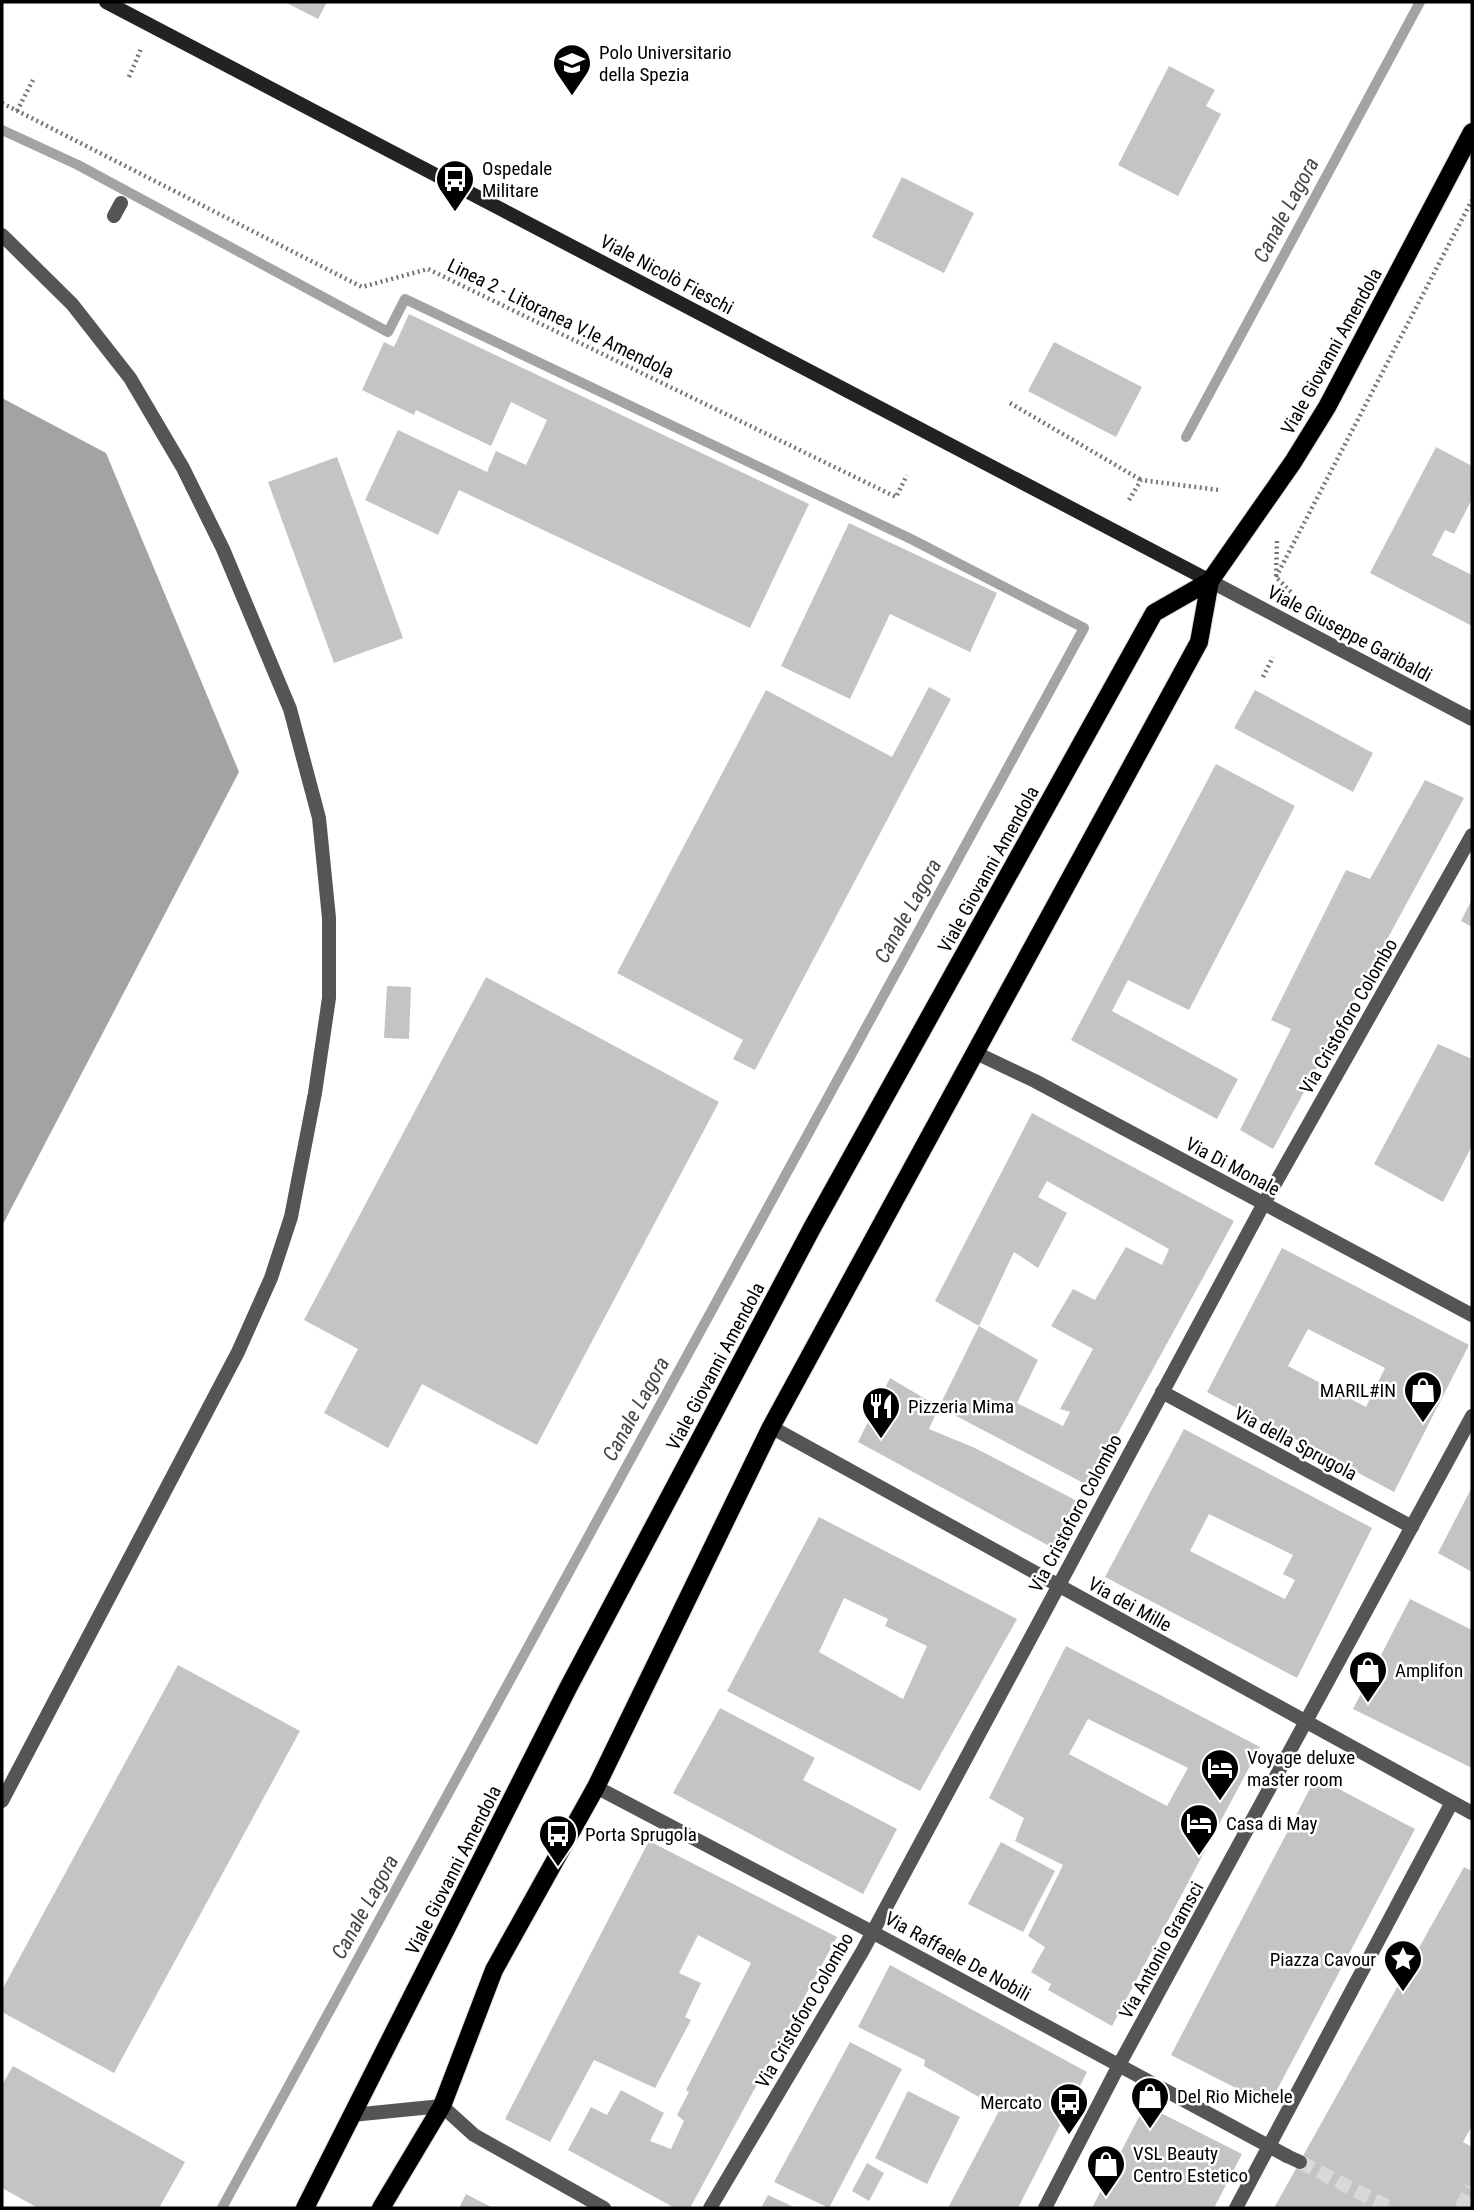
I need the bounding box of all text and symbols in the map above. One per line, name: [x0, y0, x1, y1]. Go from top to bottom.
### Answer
place label: Polo Universitario della Spezia: [599, 41, 732, 86]
school or university icon: Polo Universitario della Spezia: [551, 42, 593, 97]
water label: Canale Lagora: [1248, 154, 1324, 266]
place label: Ospedale Militare: [482, 157, 552, 202]
bus stop icon: Ospedale Militare: [434, 158, 476, 213]
street label: Viale Nicolò Fieschi: [596, 230, 737, 319]
street label: Linea 2 - Litoranea V.le Amendola: [444, 253, 678, 383]
street label: Viale Giovanni Amendola: [1276, 264, 1387, 438]
street label: Viale Giuseppe Garibaldi: [1263, 580, 1436, 687]
street label: Viale Giovanni Amendola: [933, 782, 1044, 956]
water label: Canale Lagora: [870, 855, 946, 967]
street label: Via Cristoforo Colombo: [1295, 935, 1402, 1098]
street label: Via Di Monale: [1182, 1132, 1284, 1201]
street label: Viale Giovanni Amendola: [661, 1278, 769, 1454]
water label: Canale Lagora: [598, 1353, 674, 1465]
shop icon: MARIL#IN: [1402, 1369, 1444, 1424]
place label: MARIL#IN: [1320, 1379, 1396, 1402]
restaurant icon: Pizzeria Mima: [860, 1385, 902, 1440]
place label: Pizzeria Mima: [908, 1395, 1014, 1418]
street label: Via della Sprugola: [1231, 1401, 1361, 1485]
street label: Via Cristoforo Colombo: [1024, 1430, 1127, 1596]
street label: Via dei Mille: [1084, 1572, 1176, 1637]
shop icon: Amplifon: [1347, 1649, 1389, 1704]
place label: Amplifon: [1395, 1659, 1463, 1682]
place label: Voyage deluxe master room: [1247, 1746, 1355, 1791]
hotel icon: Voyage deluxe master room: [1199, 1747, 1241, 1802]
street label: Viale Giovanni Amendola: [401, 1782, 506, 1959]
hotel icon: Casa di May: [1178, 1802, 1220, 1857]
place label: Casa di May: [1226, 1812, 1317, 1835]
bus stop icon: Porta Sprugola: [537, 1813, 579, 1868]
place label: Porta Sprugola: [585, 1823, 697, 1846]
water label: Canale Lagora: [327, 1851, 403, 1963]
street label: Via Antonio Gramsci: [1114, 1878, 1209, 2023]
street label: Via Raffaele De Nobili: [881, 1907, 1035, 2006]
street label: Via Cristoforo Colombo: [751, 1929, 858, 2092]
place icon: Piazza Cavour: [1382, 1938, 1424, 1993]
place label: Piazza Cavour: [1270, 1948, 1376, 1971]
shop icon: Del Rio Michele: [1129, 2075, 1171, 2130]
bus stop icon: Mercato: [1048, 2081, 1090, 2136]
place label: Del Rio Michele: [1177, 2085, 1293, 2108]
place label: Mercato: [980, 2091, 1042, 2114]
place label: VSL Beauty Centro Estetico: [1133, 2142, 1248, 2187]
shop icon: VSL Beauty Centro Estetico: [1085, 2143, 1127, 2198]

